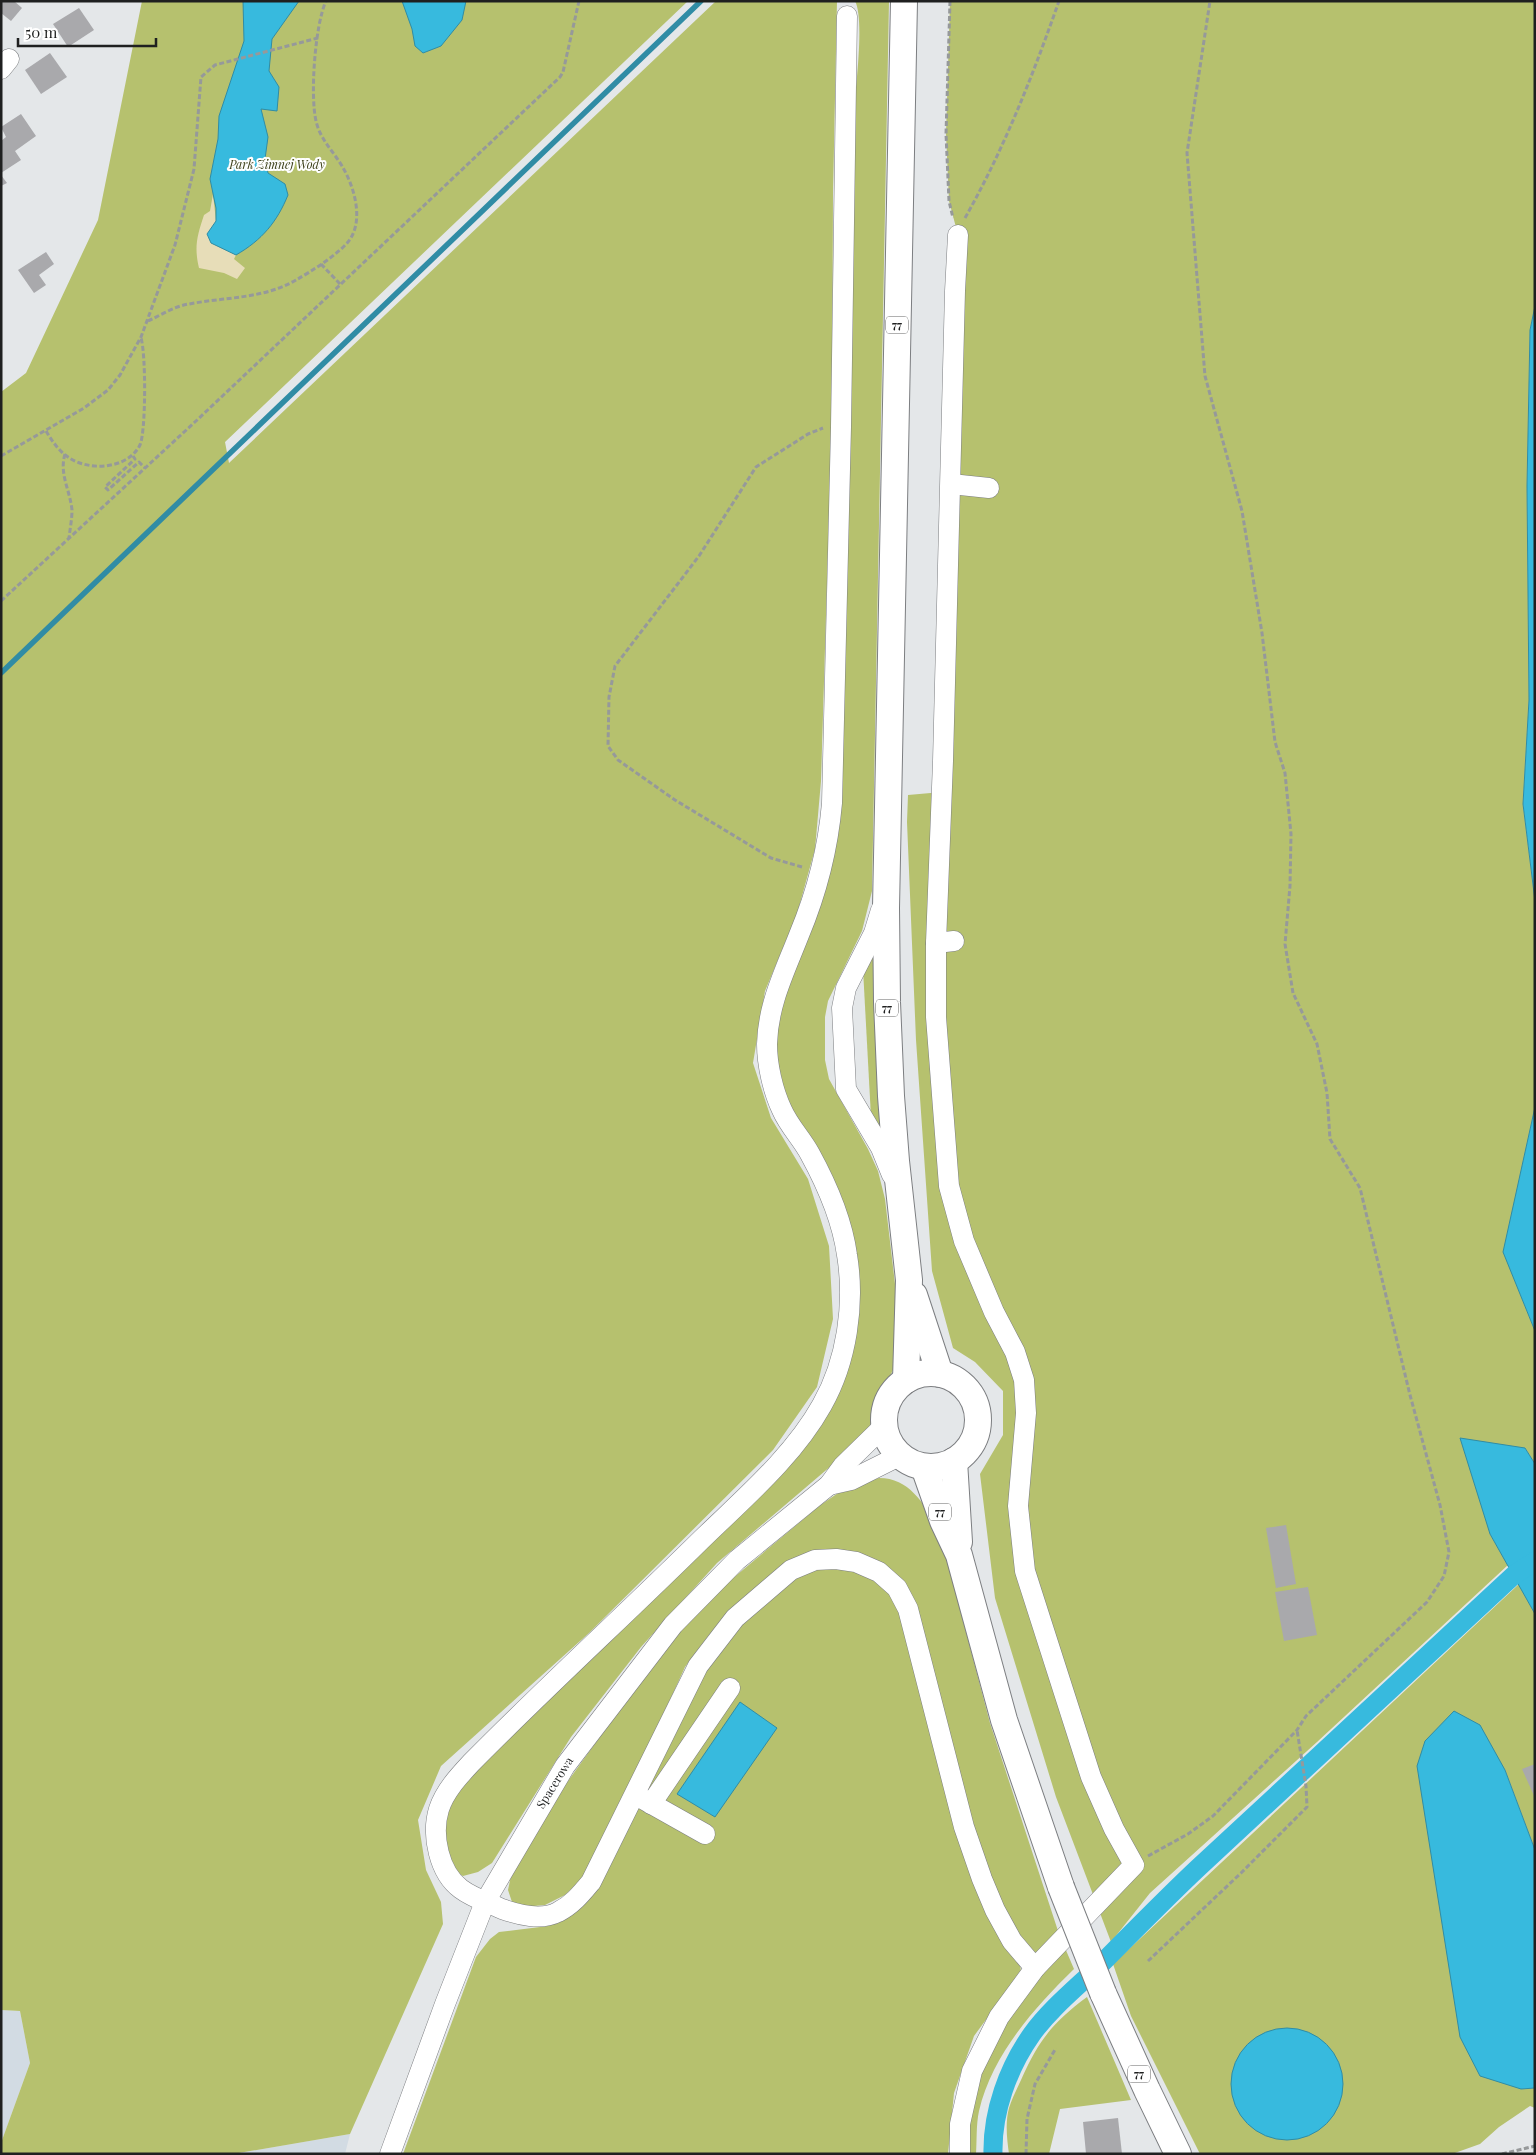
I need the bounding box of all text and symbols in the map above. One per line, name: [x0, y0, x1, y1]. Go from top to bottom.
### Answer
scale bar: [18, 15, 155, 47]
text: 50 m: [25, 22, 58, 42]
park label: Park Zimnej Wody: [228, 156, 325, 172]
road number: 77: [886, 316, 908, 334]
road number: 77: [876, 1000, 898, 1016]
road number: 77: [929, 1504, 951, 1520]
street label: Spacerowa: [532, 1754, 576, 1811]
road number: 77: [1128, 2066, 1150, 2082]

